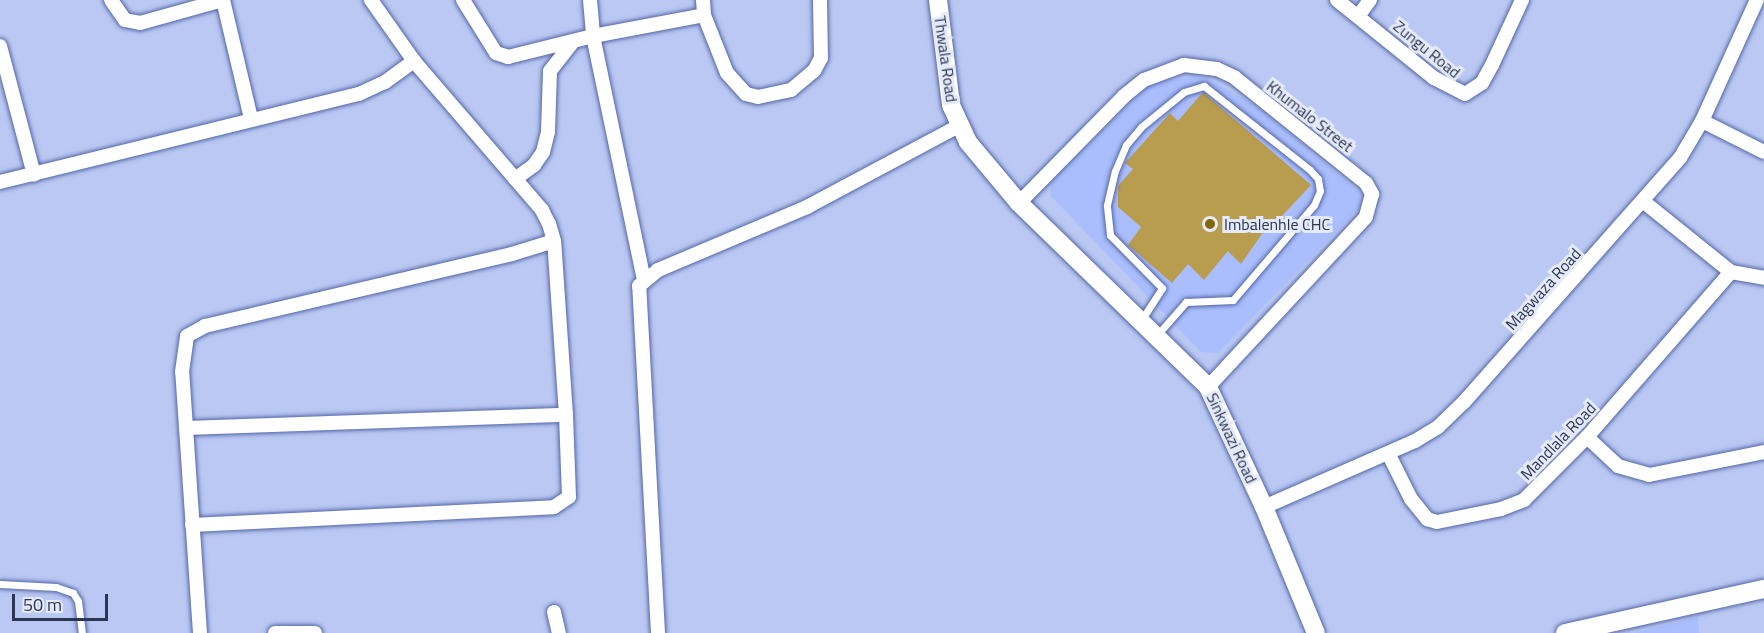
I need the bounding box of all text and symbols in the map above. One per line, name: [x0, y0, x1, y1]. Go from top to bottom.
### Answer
street label: Thwala Road: [930, 15, 962, 103]
street label: Zungu Road: [1390, 16, 1464, 82]
street label: Khumalo Street: [1263, 76, 1357, 156]
place label: Imbalenhle CHC: [1224, 214, 1330, 234]
marker: Imbalenhle CHC: [1201, 215, 1219, 233]
street label: Magwaza Road: [1501, 244, 1585, 334]
street label: Sinkwazi Road: [1203, 390, 1261, 486]
street label: Mandlala Road: [1516, 398, 1600, 484]
scale bar: [15, 582, 111, 620]
text: 50 m: [23, 591, 62, 618]

